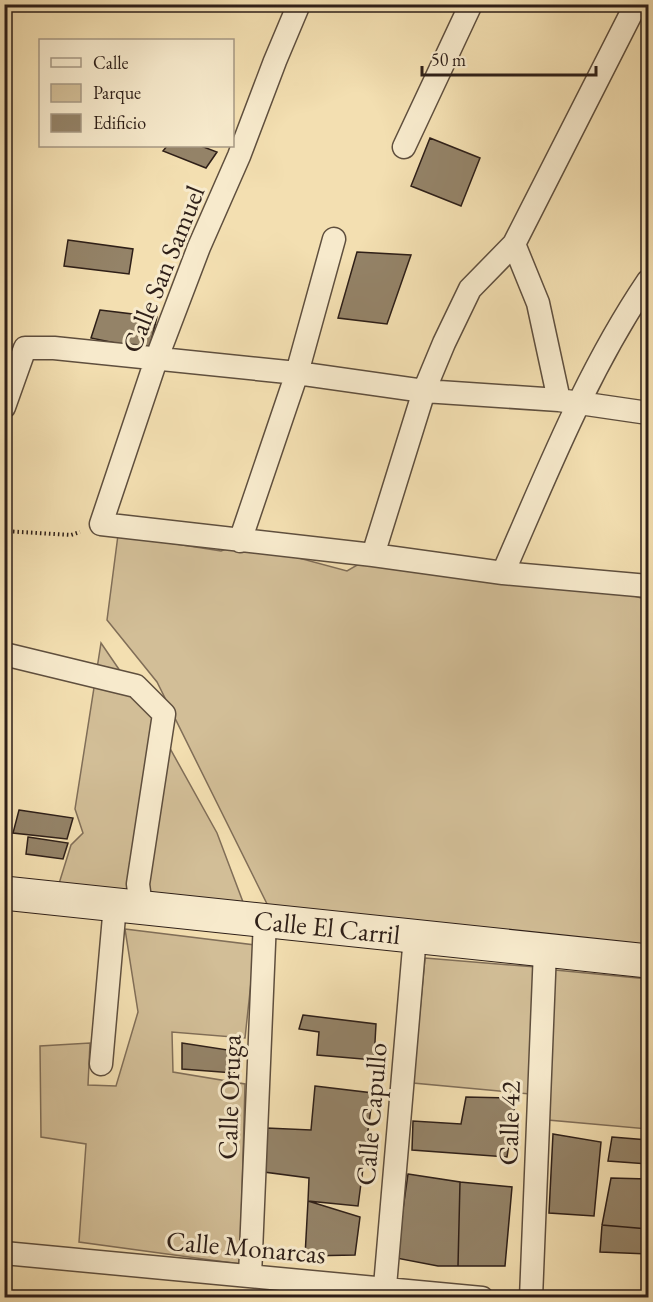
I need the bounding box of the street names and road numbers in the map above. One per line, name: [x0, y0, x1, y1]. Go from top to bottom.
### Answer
street label: Calle San Samuel: [114, 180, 212, 358]
street label: Calle El Carril: [252, 902, 402, 952]
street label: Calle Oruga: [209, 1034, 249, 1160]
street label: Calle Capullo: [347, 1041, 395, 1187]
street label: Calle 42: [490, 1080, 528, 1166]
street label: Calle Monarcas: [165, 1223, 327, 1271]

